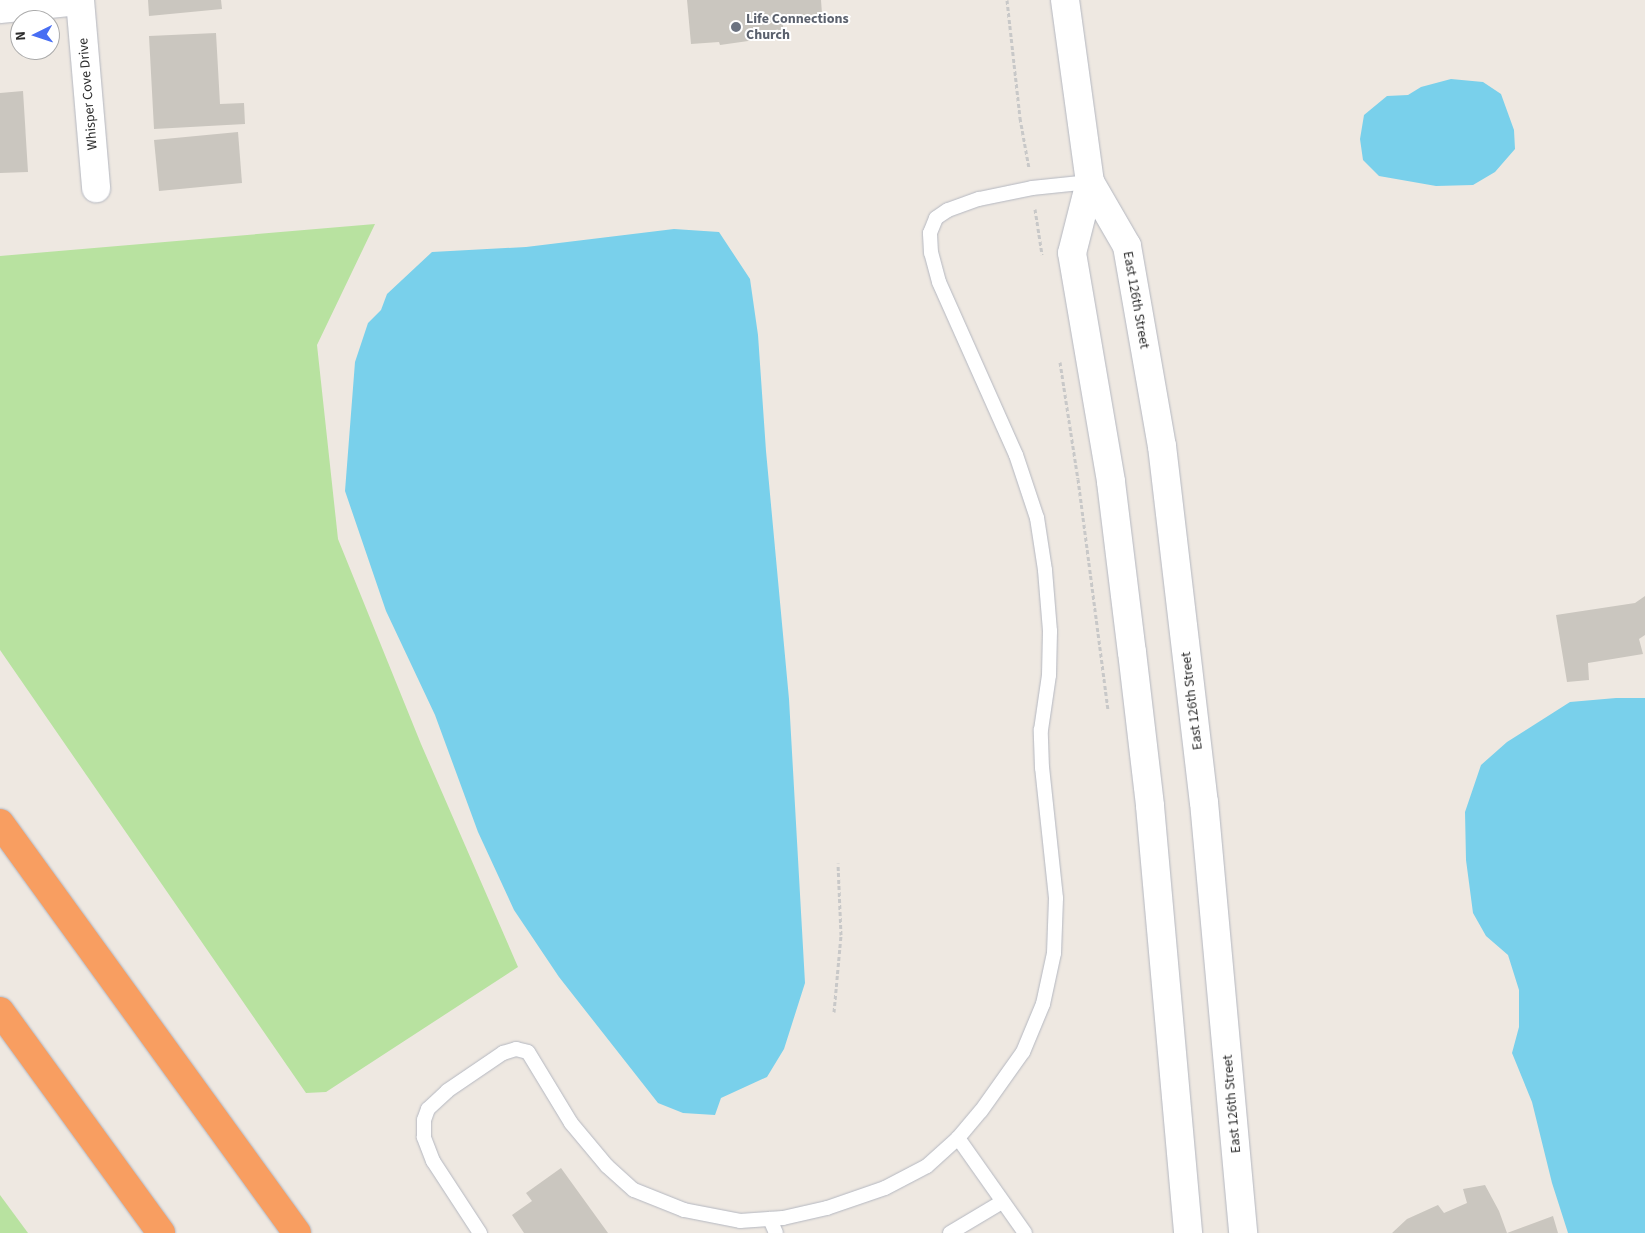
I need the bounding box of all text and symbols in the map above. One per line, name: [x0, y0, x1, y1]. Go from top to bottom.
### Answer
north arrow: [10, 10, 60, 60]
place label: Life Connections Church: [746, 11, 849, 44]
marker: Life Connections Church: [730, 21, 742, 33]
text: N: [11, 31, 31, 41]
street label: Whisper Cove Drive: [75, 37, 101, 151]
street label: East 126th Street: [1119, 250, 1153, 350]
street label: East 126th Street: [1178, 651, 1206, 751]
street label: East 126th Street: [1219, 1054, 1245, 1154]

